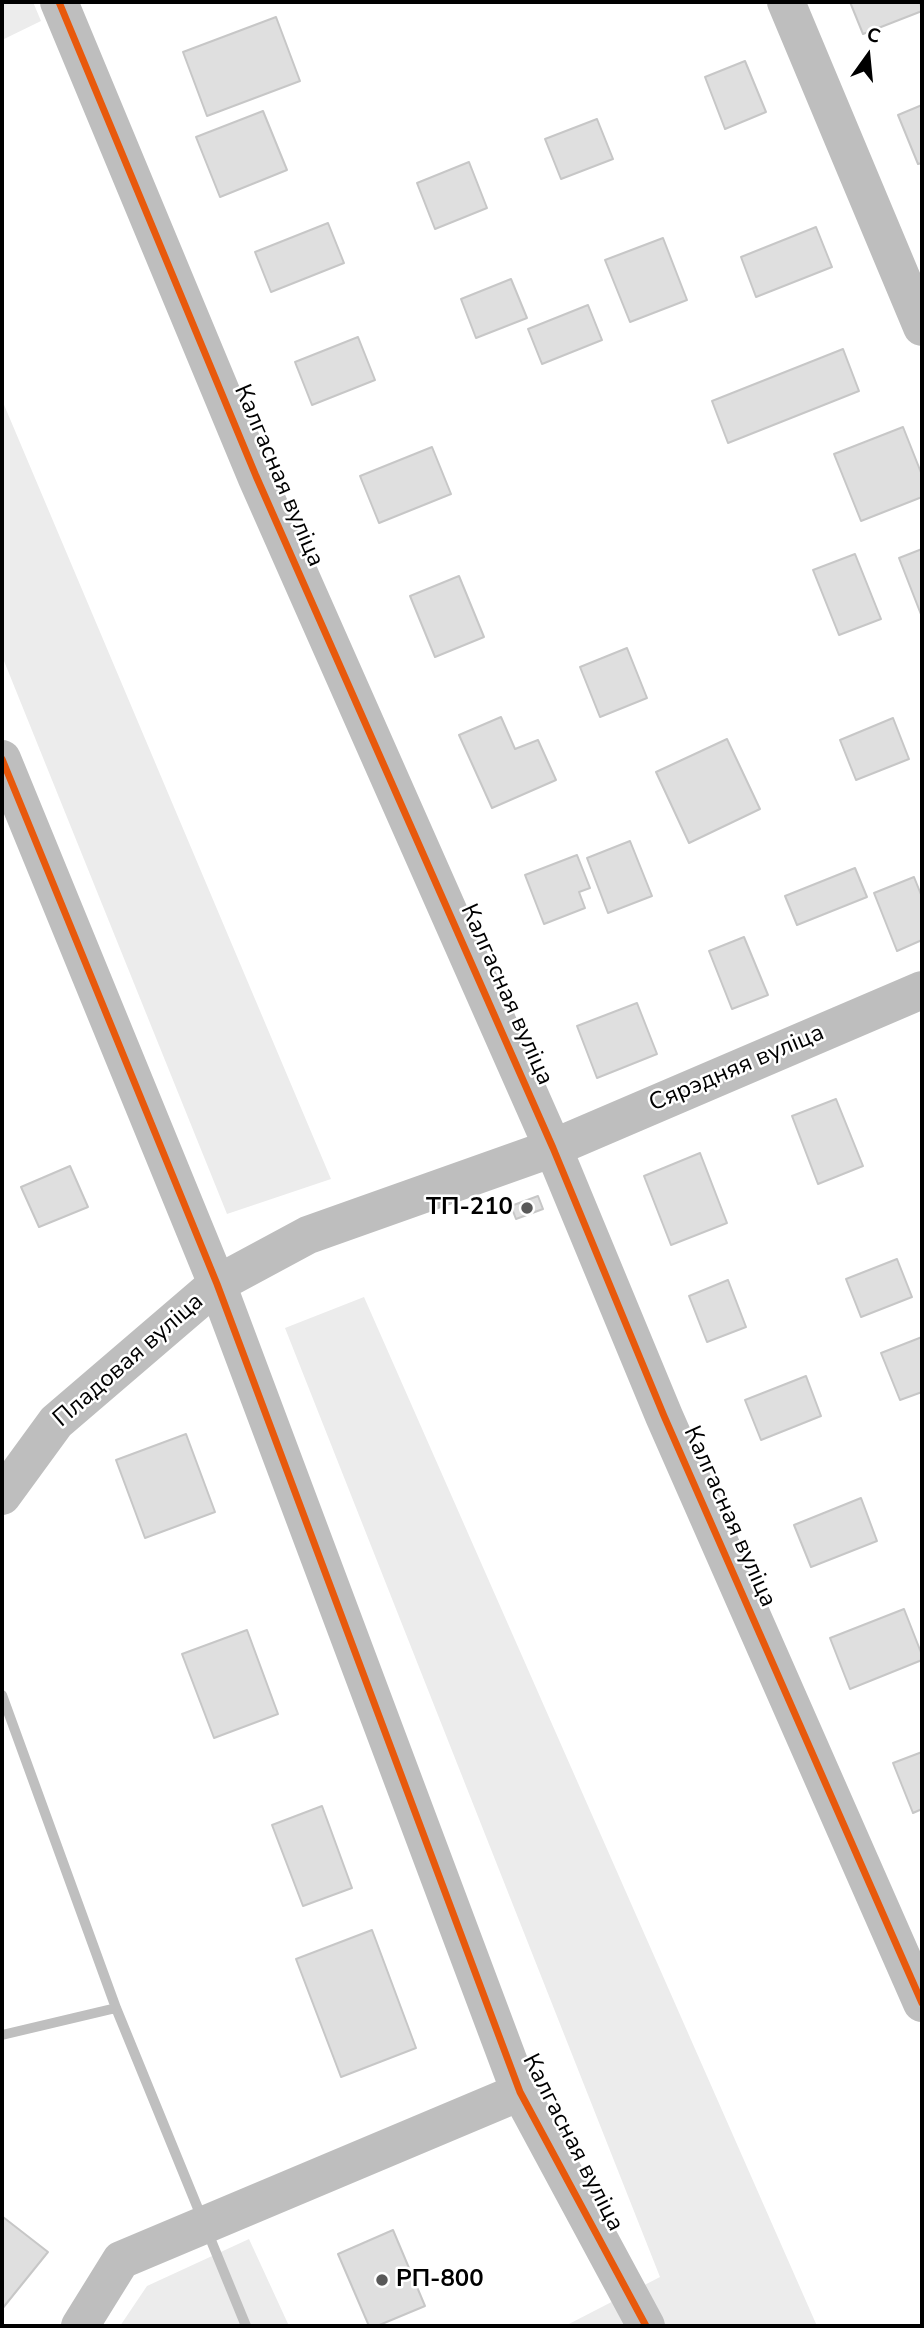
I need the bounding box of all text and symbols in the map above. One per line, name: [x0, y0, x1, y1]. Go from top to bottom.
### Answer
north arrow: [833, 21, 903, 91]
text: С: [864, 21, 883, 50]
street label: Калгасная вуліца: [227, 381, 329, 571]
street label: Калгасная вуліца: [453, 900, 559, 1090]
street label: Сярэдняя вуліца: [645, 1019, 829, 1119]
place label: ТП-210: [426, 1194, 513, 1222]
marker: ТП-210: [519, 1200, 535, 1216]
street label: Пладовая вуліца: [48, 1288, 210, 1434]
street label: Калгасная вуліца: [676, 1422, 782, 1612]
street label: Калгасная вуліца: [515, 2050, 629, 2236]
place label: РП-800: [396, 2266, 484, 2294]
marker: РП-800: [374, 2272, 390, 2288]

